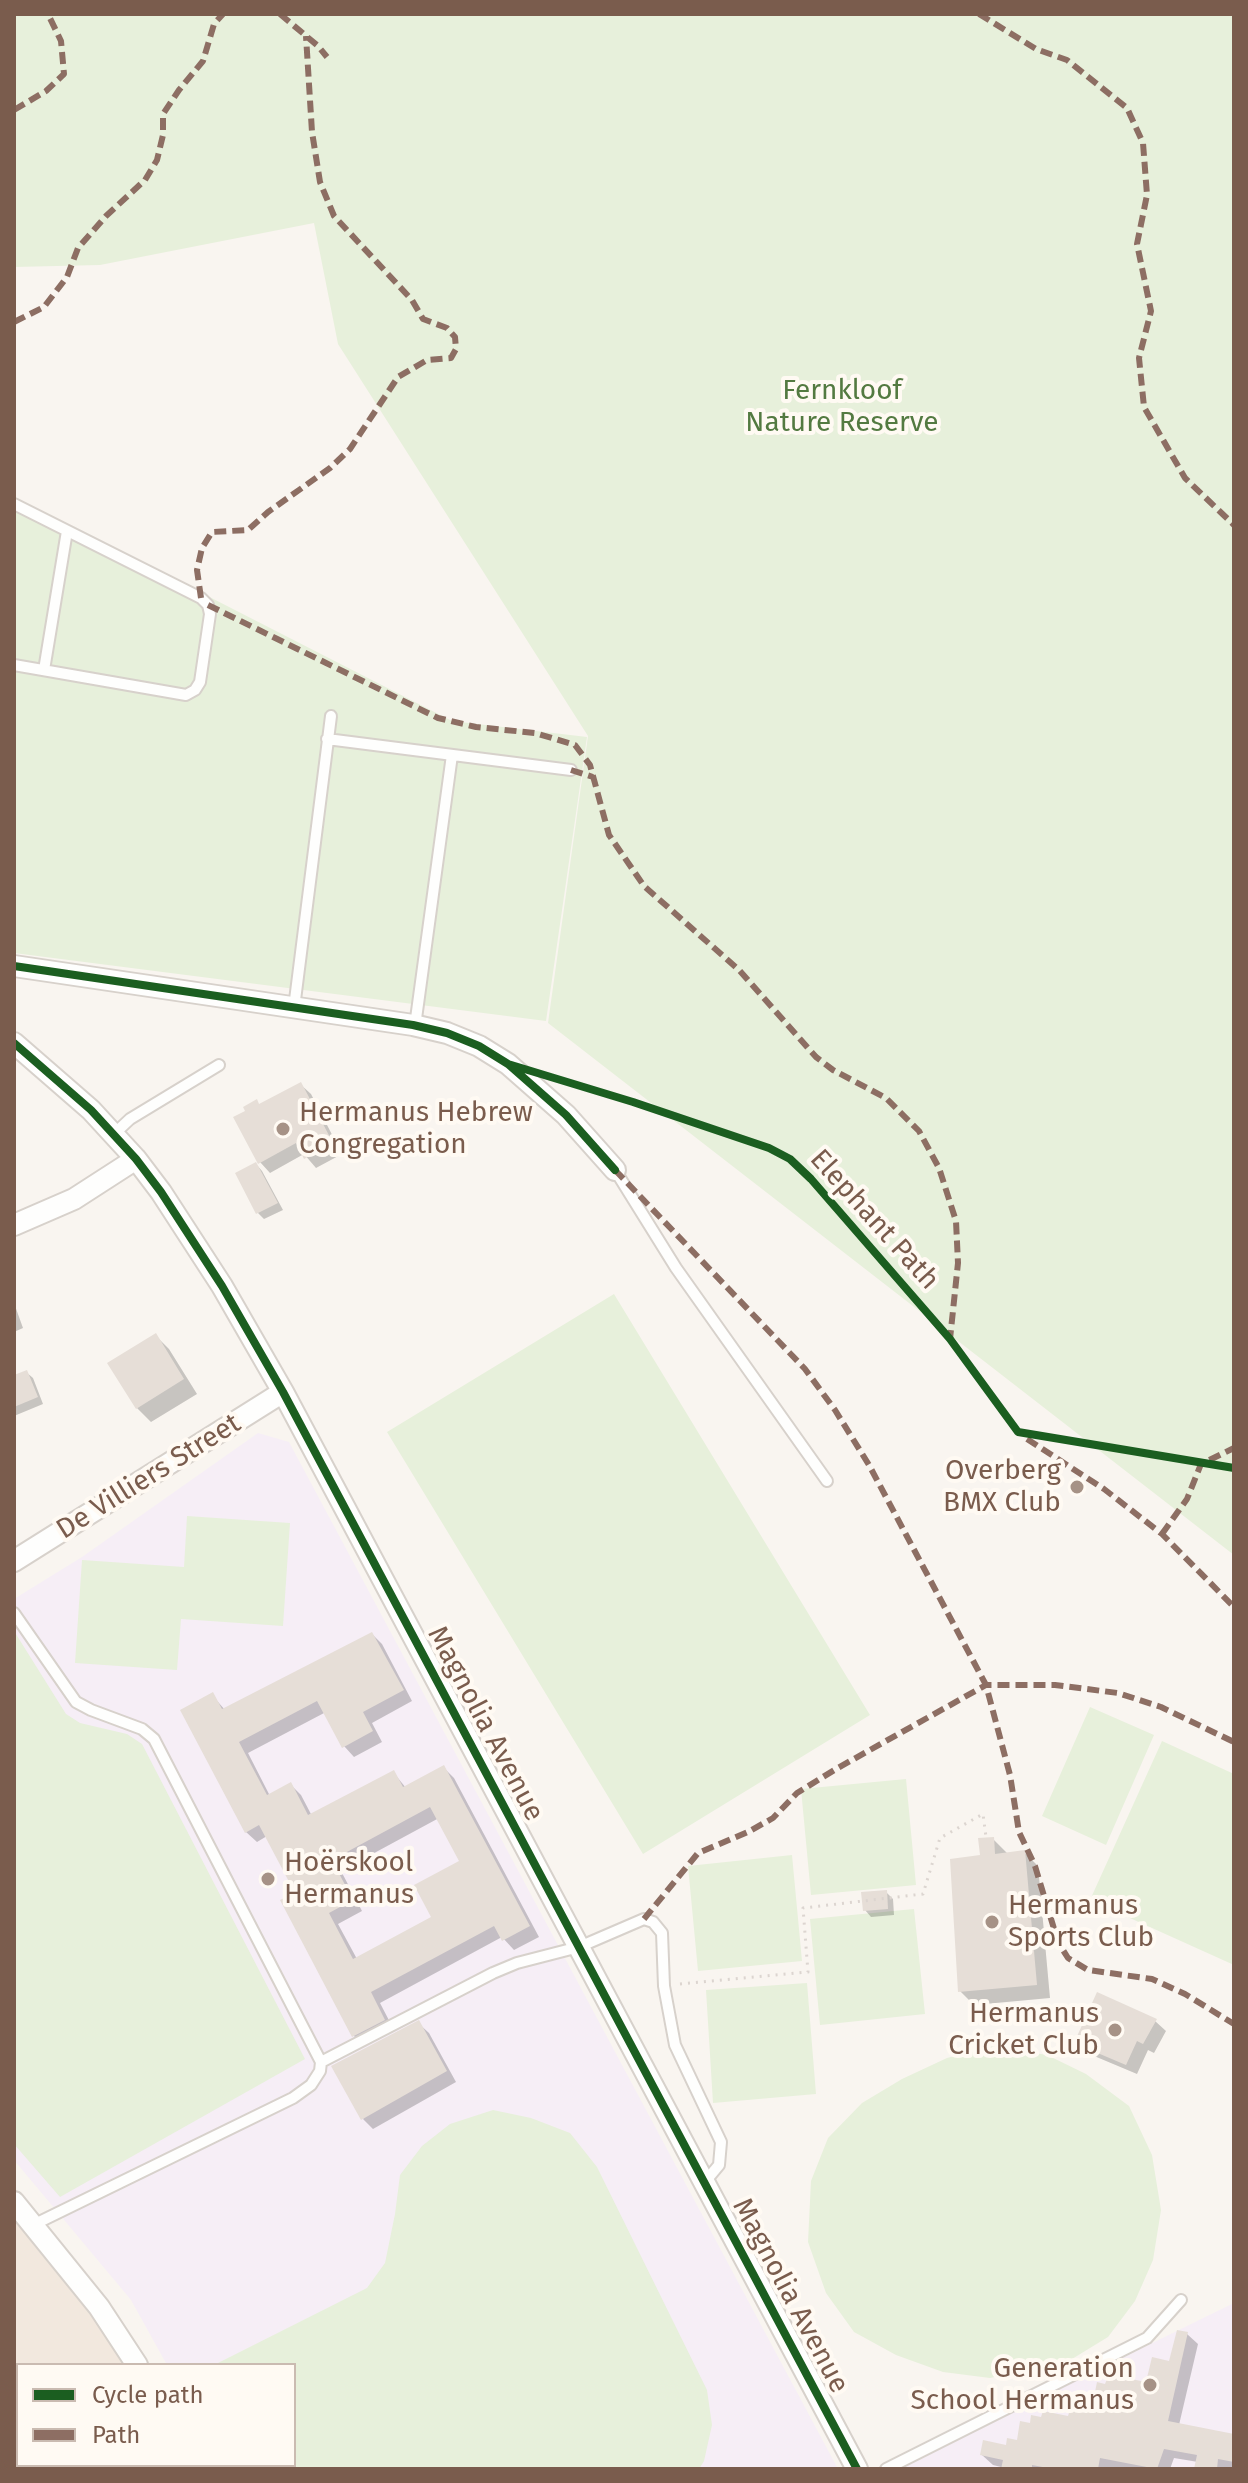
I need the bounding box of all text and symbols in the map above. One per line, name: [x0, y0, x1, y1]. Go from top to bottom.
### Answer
park label: Fernkloof Nature Reserve: [745, 374, 939, 440]
place label: Hermanus Hebrew Congregation: [299, 1096, 533, 1162]
marker: Hermanus Hebrew Congregation: [274, 1120, 292, 1138]
street label: Elephant Path: [802, 1143, 946, 1297]
street label: De Villiers Street: [51, 1407, 247, 1547]
place label: Overberg BMX Club: [943, 1454, 1061, 1520]
marker: Overberg BMX Club: [1068, 1478, 1086, 1496]
street label: Magnolia Avenue: [420, 1621, 550, 1827]
place label: Hoërskool Hermanus: [284, 1846, 414, 1912]
marker: Hoërskool Hermanus: [259, 1870, 277, 1888]
place label: Hermanus Sports Club: [1008, 1889, 1154, 1955]
marker: Hermanus Sports Club: [983, 1913, 1001, 1931]
place label: Hermanus Cricket Club: [948, 1997, 1099, 2063]
marker: Hermanus Cricket Club: [1106, 2021, 1124, 2039]
street label: Magnolia Avenue: [725, 2193, 855, 2399]
place label: Generation School Hermanus: [911, 2352, 1134, 2418]
legend: [16, 2363, 296, 2467]
marker: Generation School Hermanus: [1141, 2376, 1159, 2394]
text: Cycle path: [92, 2381, 204, 2409]
text: Path: [92, 2421, 140, 2449]

